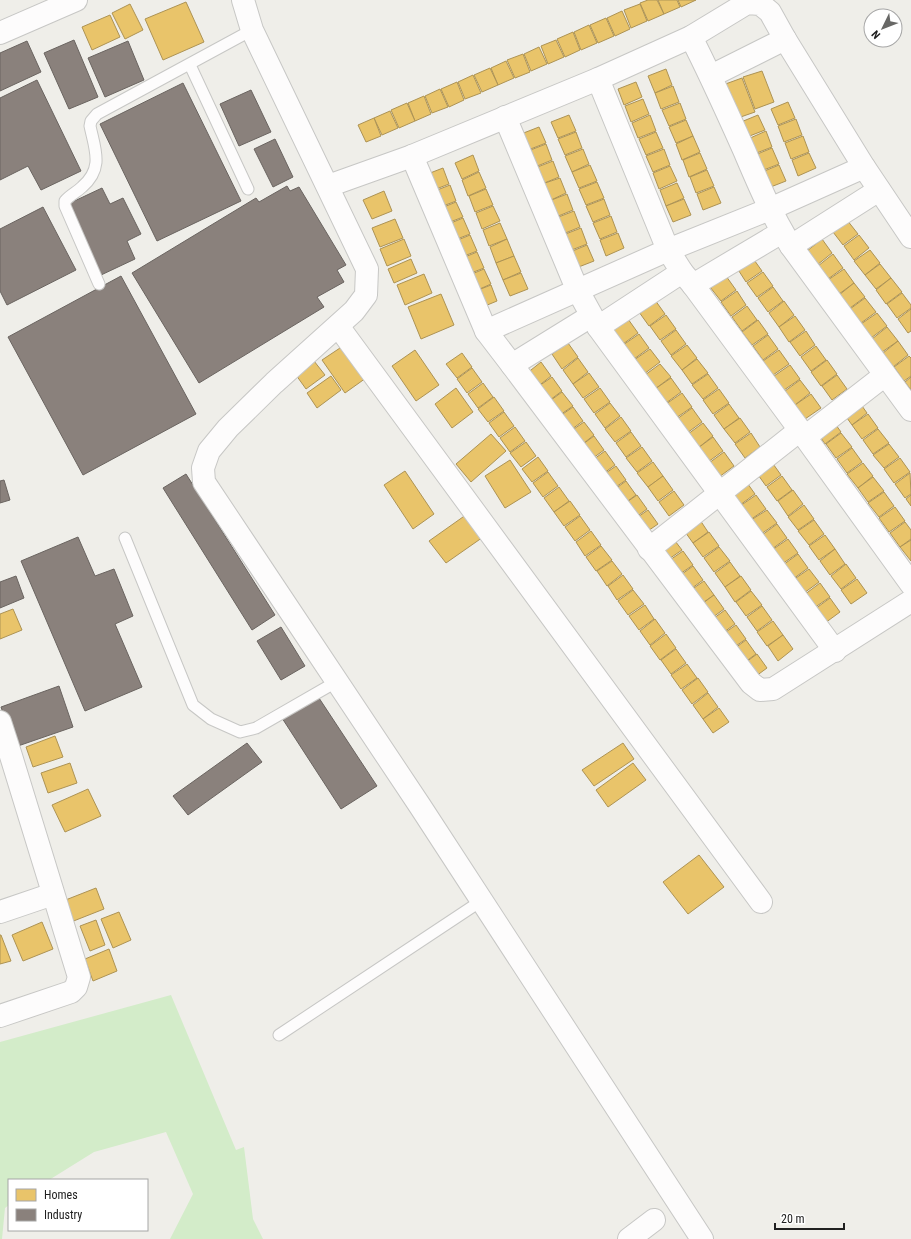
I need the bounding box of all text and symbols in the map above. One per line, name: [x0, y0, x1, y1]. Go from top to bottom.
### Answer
north arrow: [863, 8, 903, 48]
text: N: [869, 27, 883, 41]
legend: [8, 1179, 148, 1231]
text: Homes: [44, 1188, 78, 1202]
scale bar: [775, 1205, 844, 1231]
text: Industry: [44, 1208, 82, 1222]
text: 20 m: [781, 1212, 805, 1226]

